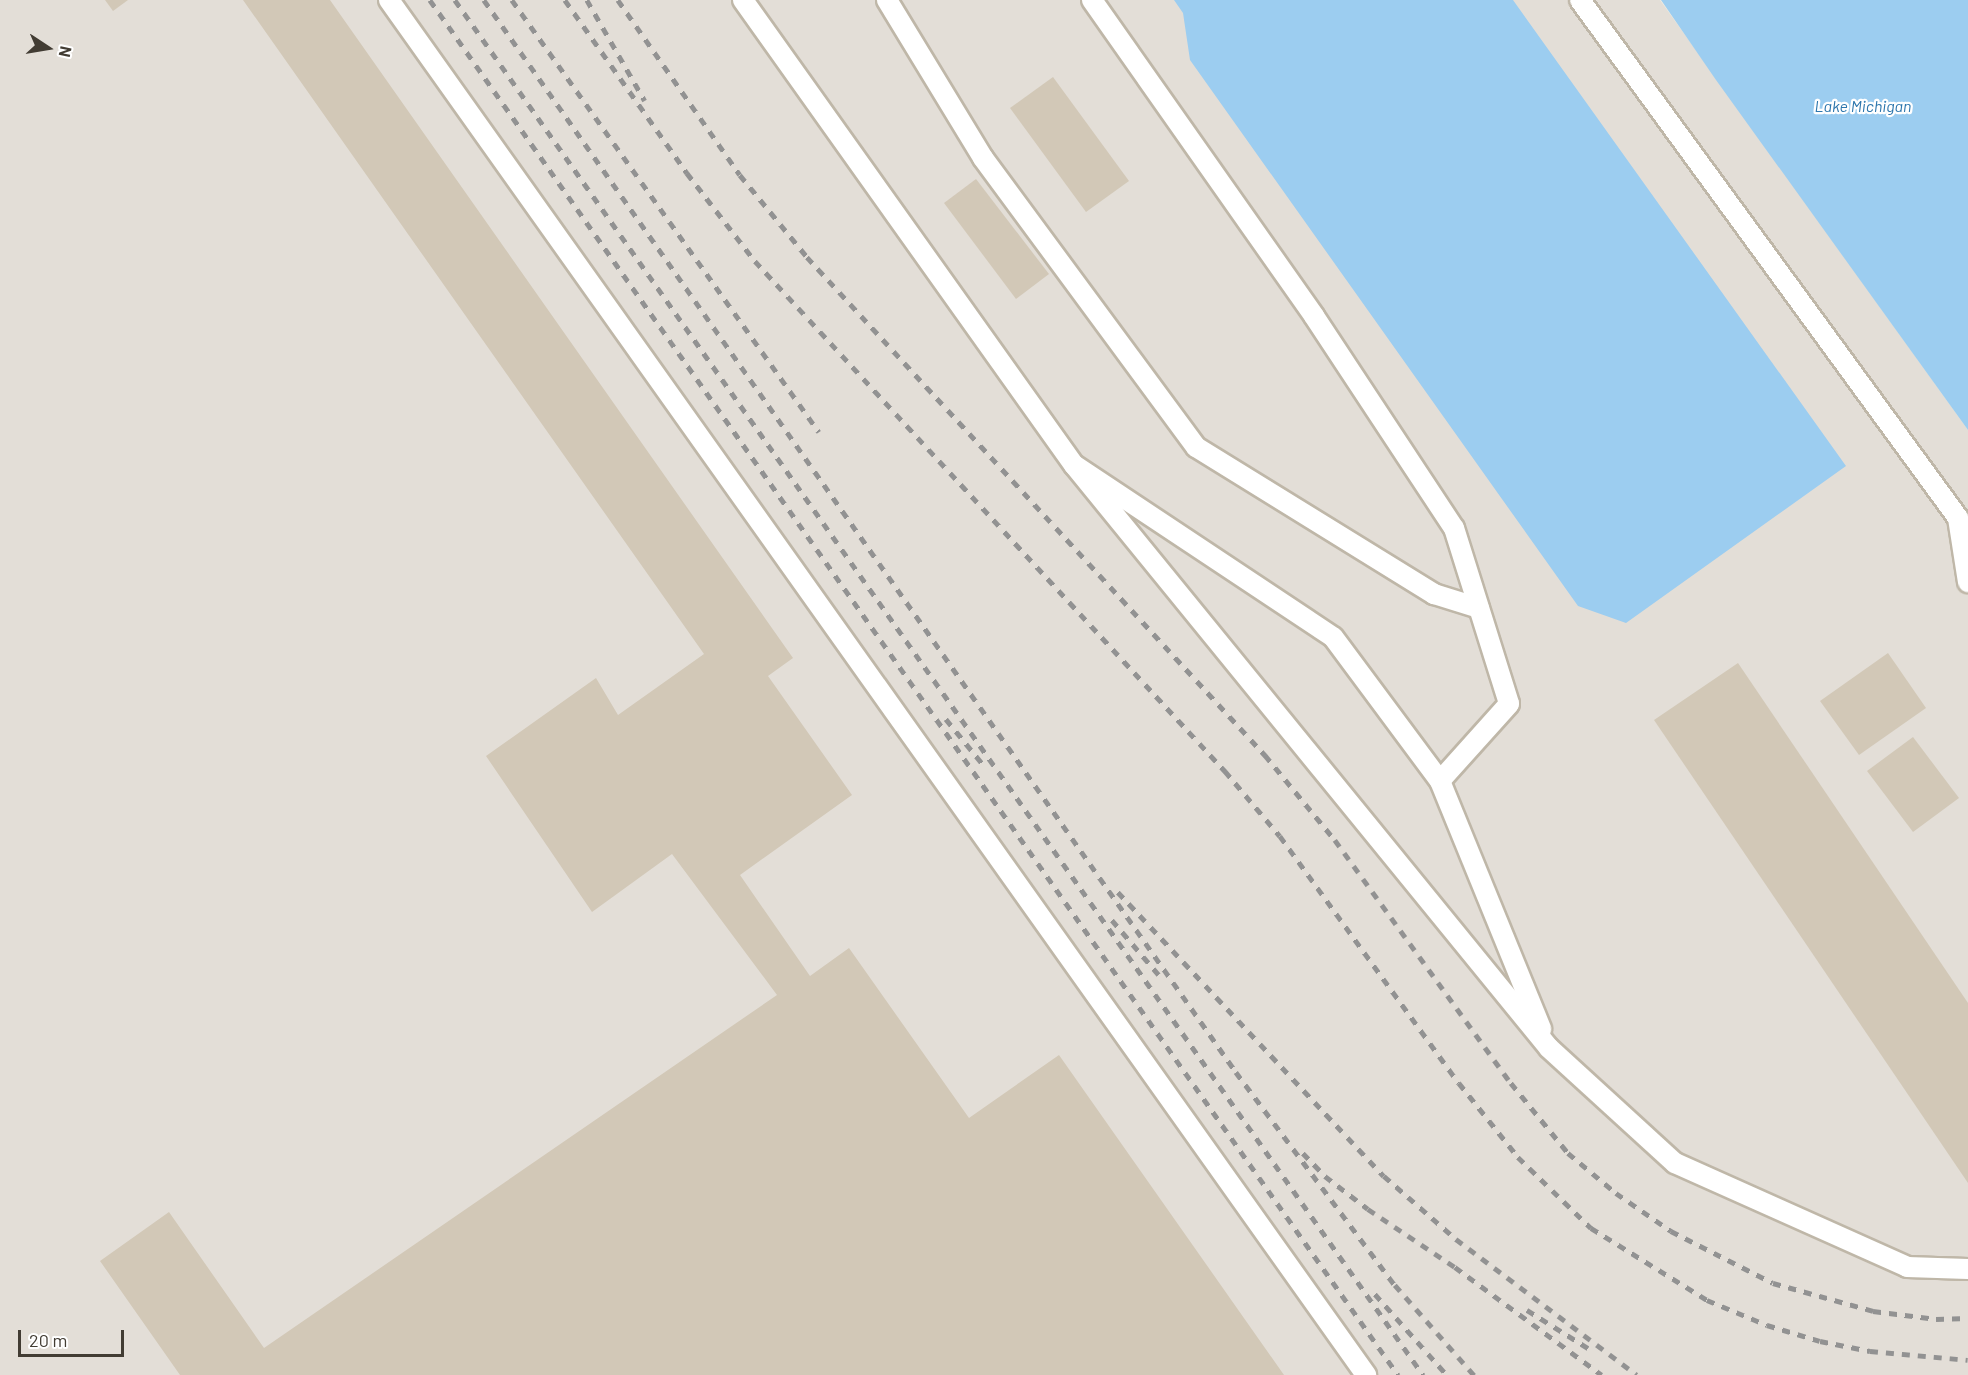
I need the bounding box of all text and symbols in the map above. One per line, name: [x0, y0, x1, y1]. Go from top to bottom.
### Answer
north arrow: [18, 18, 78, 78]
text: N: [56, 45, 76, 59]
water label: Lake Michigan: [1815, 96, 1911, 116]
scale bar: [21, 1318, 128, 1356]
text: 20 m: [29, 1329, 67, 1351]

